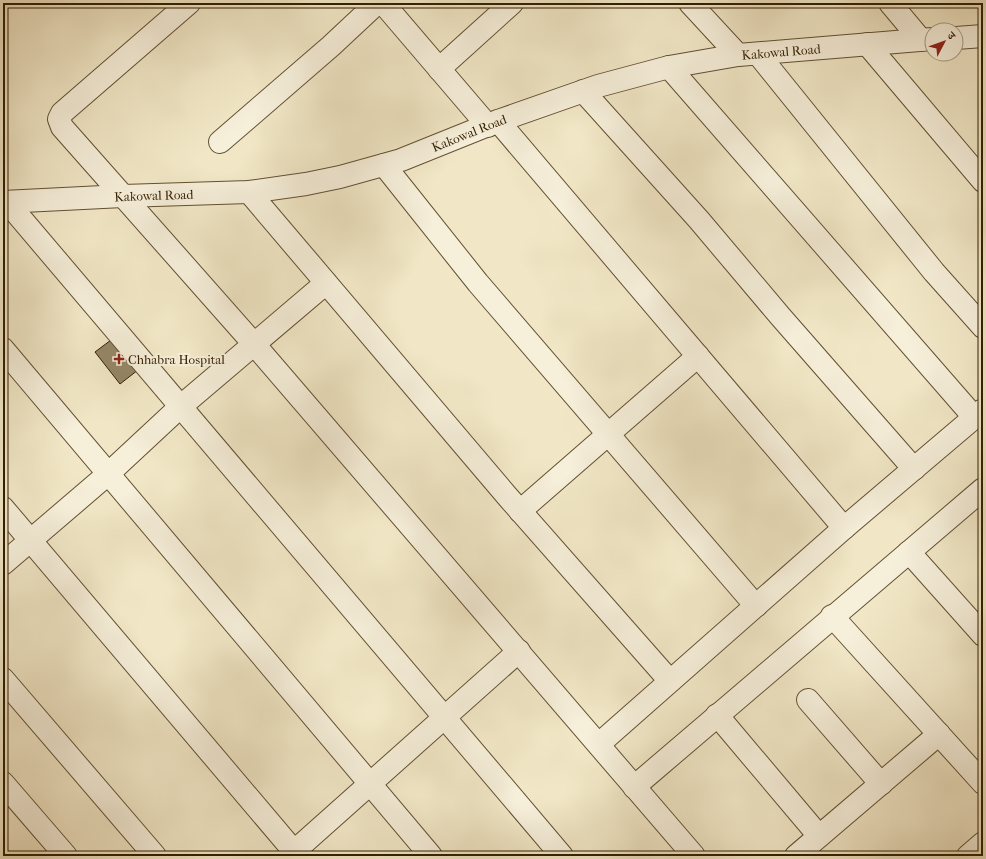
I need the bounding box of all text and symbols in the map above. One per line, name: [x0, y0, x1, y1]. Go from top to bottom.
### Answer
north arrow: [924, 22, 964, 62]
text: उ: [944, 29, 959, 43]
street label: Kakowal Road: [741, 41, 822, 62]
street label: Kakowal Road: [429, 111, 509, 154]
street label: Kakowal Road: [114, 186, 195, 204]
place label: Chhabra Hospital: [128, 352, 225, 367]
marker: Chhabra Hospital: [113, 353, 125, 365]

